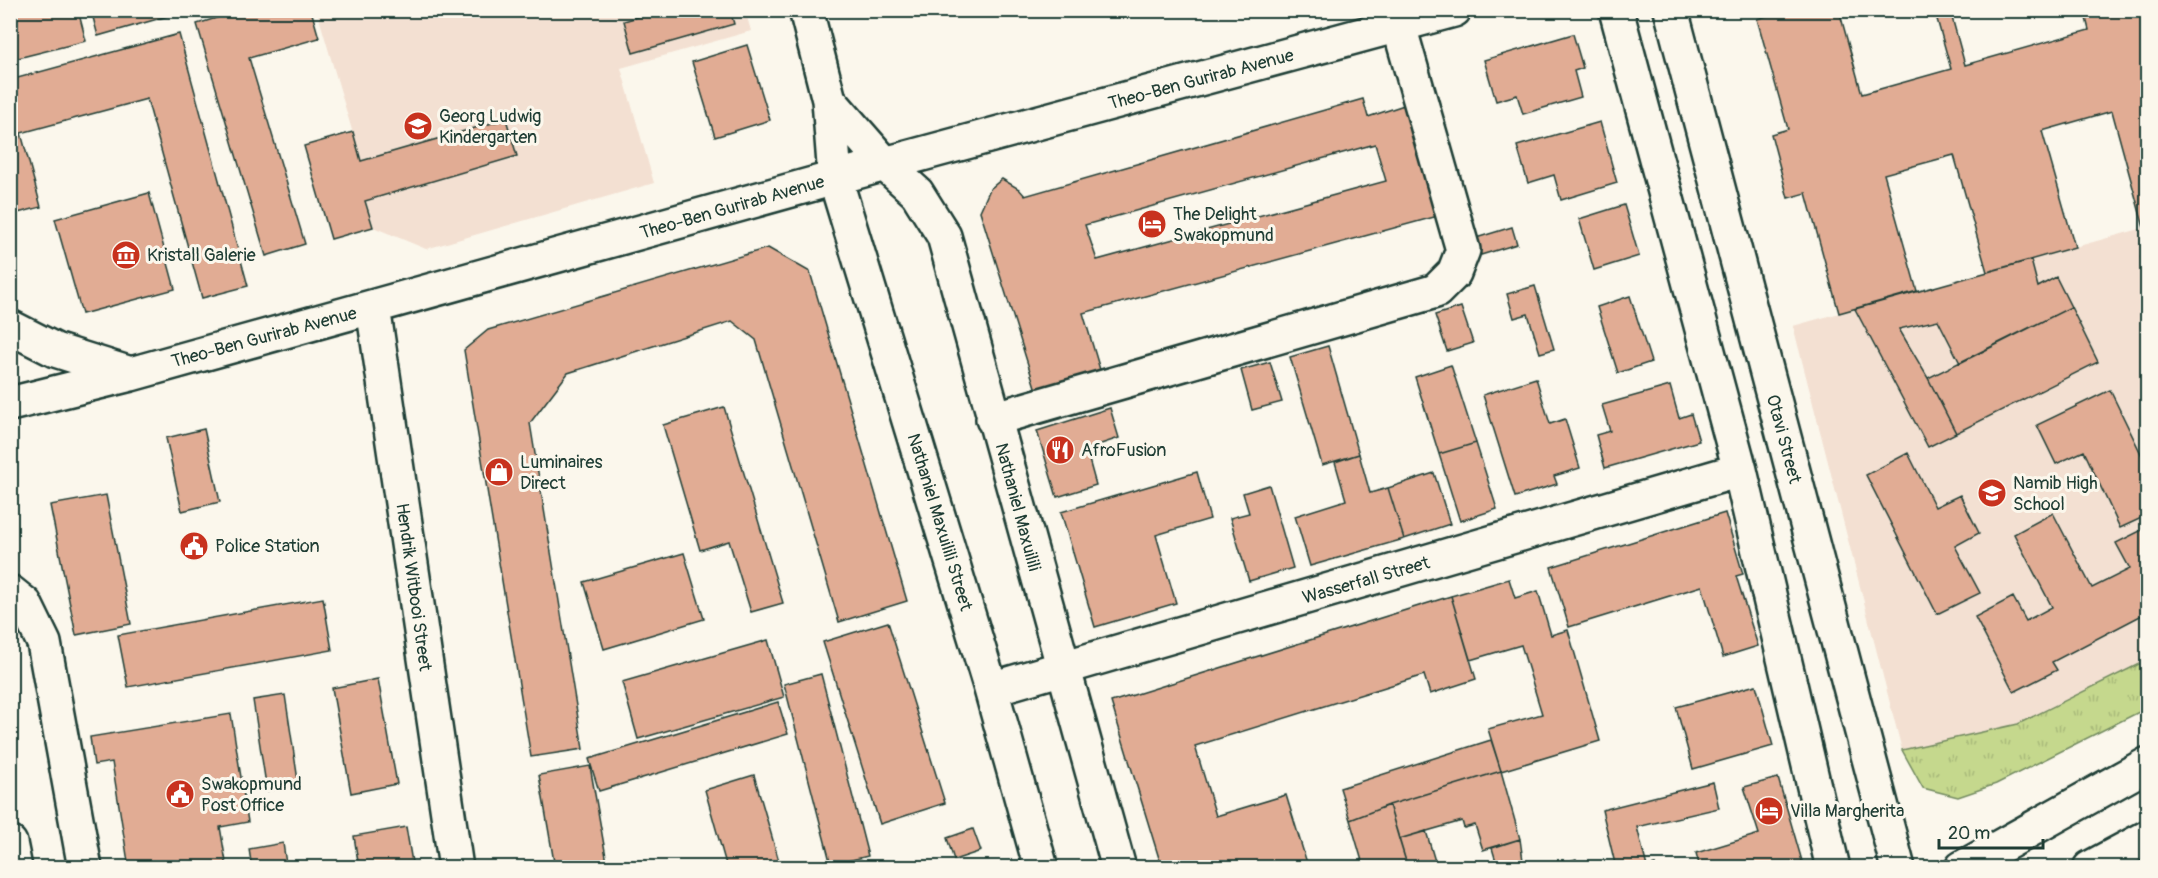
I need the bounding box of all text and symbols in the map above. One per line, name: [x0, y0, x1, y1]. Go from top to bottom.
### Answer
street label: Theo-Ben Gurirab Avenue: [1106, 44, 1296, 115]
place label: Georg Ludwig Kindergarten: [439, 105, 541, 149]
school or university icon: Georg Ludwig Kindergarten: [402, 110, 434, 142]
street label: Theo-Ben Gurirab Avenue: [637, 170, 827, 245]
place label: The Delight Swakopmund: [1173, 203, 1274, 247]
hotel icon: The Delight Swakopmund: [1136, 208, 1168, 240]
museum icon: Kristall Galerie: [110, 239, 142, 271]
place label: Kristall Galerie: [147, 244, 256, 267]
street label: Theo-Ben Gurirab Avenue: [169, 302, 359, 373]
street label: Otavi Street: [1761, 392, 1807, 487]
street label: Nathaniel Maxuilili Street: [902, 431, 978, 614]
restaurant icon: AfroFusion: [1044, 434, 1076, 466]
place label: AfroFusion: [1081, 439, 1167, 462]
street label: Nathaniel Maxuilili: [989, 441, 1046, 574]
place label: Luminaires Direct: [520, 451, 602, 495]
shop icon: Luminaires Direct: [483, 456, 515, 488]
place label: Namib High School: [2013, 472, 2098, 516]
school or university icon: Namib High School: [1976, 477, 2008, 509]
street label: Hendrik Witbooi Street: [390, 502, 437, 673]
public building icon: Police Station: [178, 530, 210, 562]
place label: Police Station: [215, 535, 320, 558]
street label: Wasserfall Street: [1300, 551, 1433, 610]
place label: Swakopmund Post Office: [201, 773, 302, 817]
public building icon: Swakopmund Post Office: [164, 778, 196, 810]
hotel icon: Villa Margherita: [1753, 795, 1785, 827]
place label: Villa Margherita: [1790, 800, 1904, 823]
scale bar: [1939, 812, 2042, 850]
text: 20 m: [1948, 822, 1990, 845]

